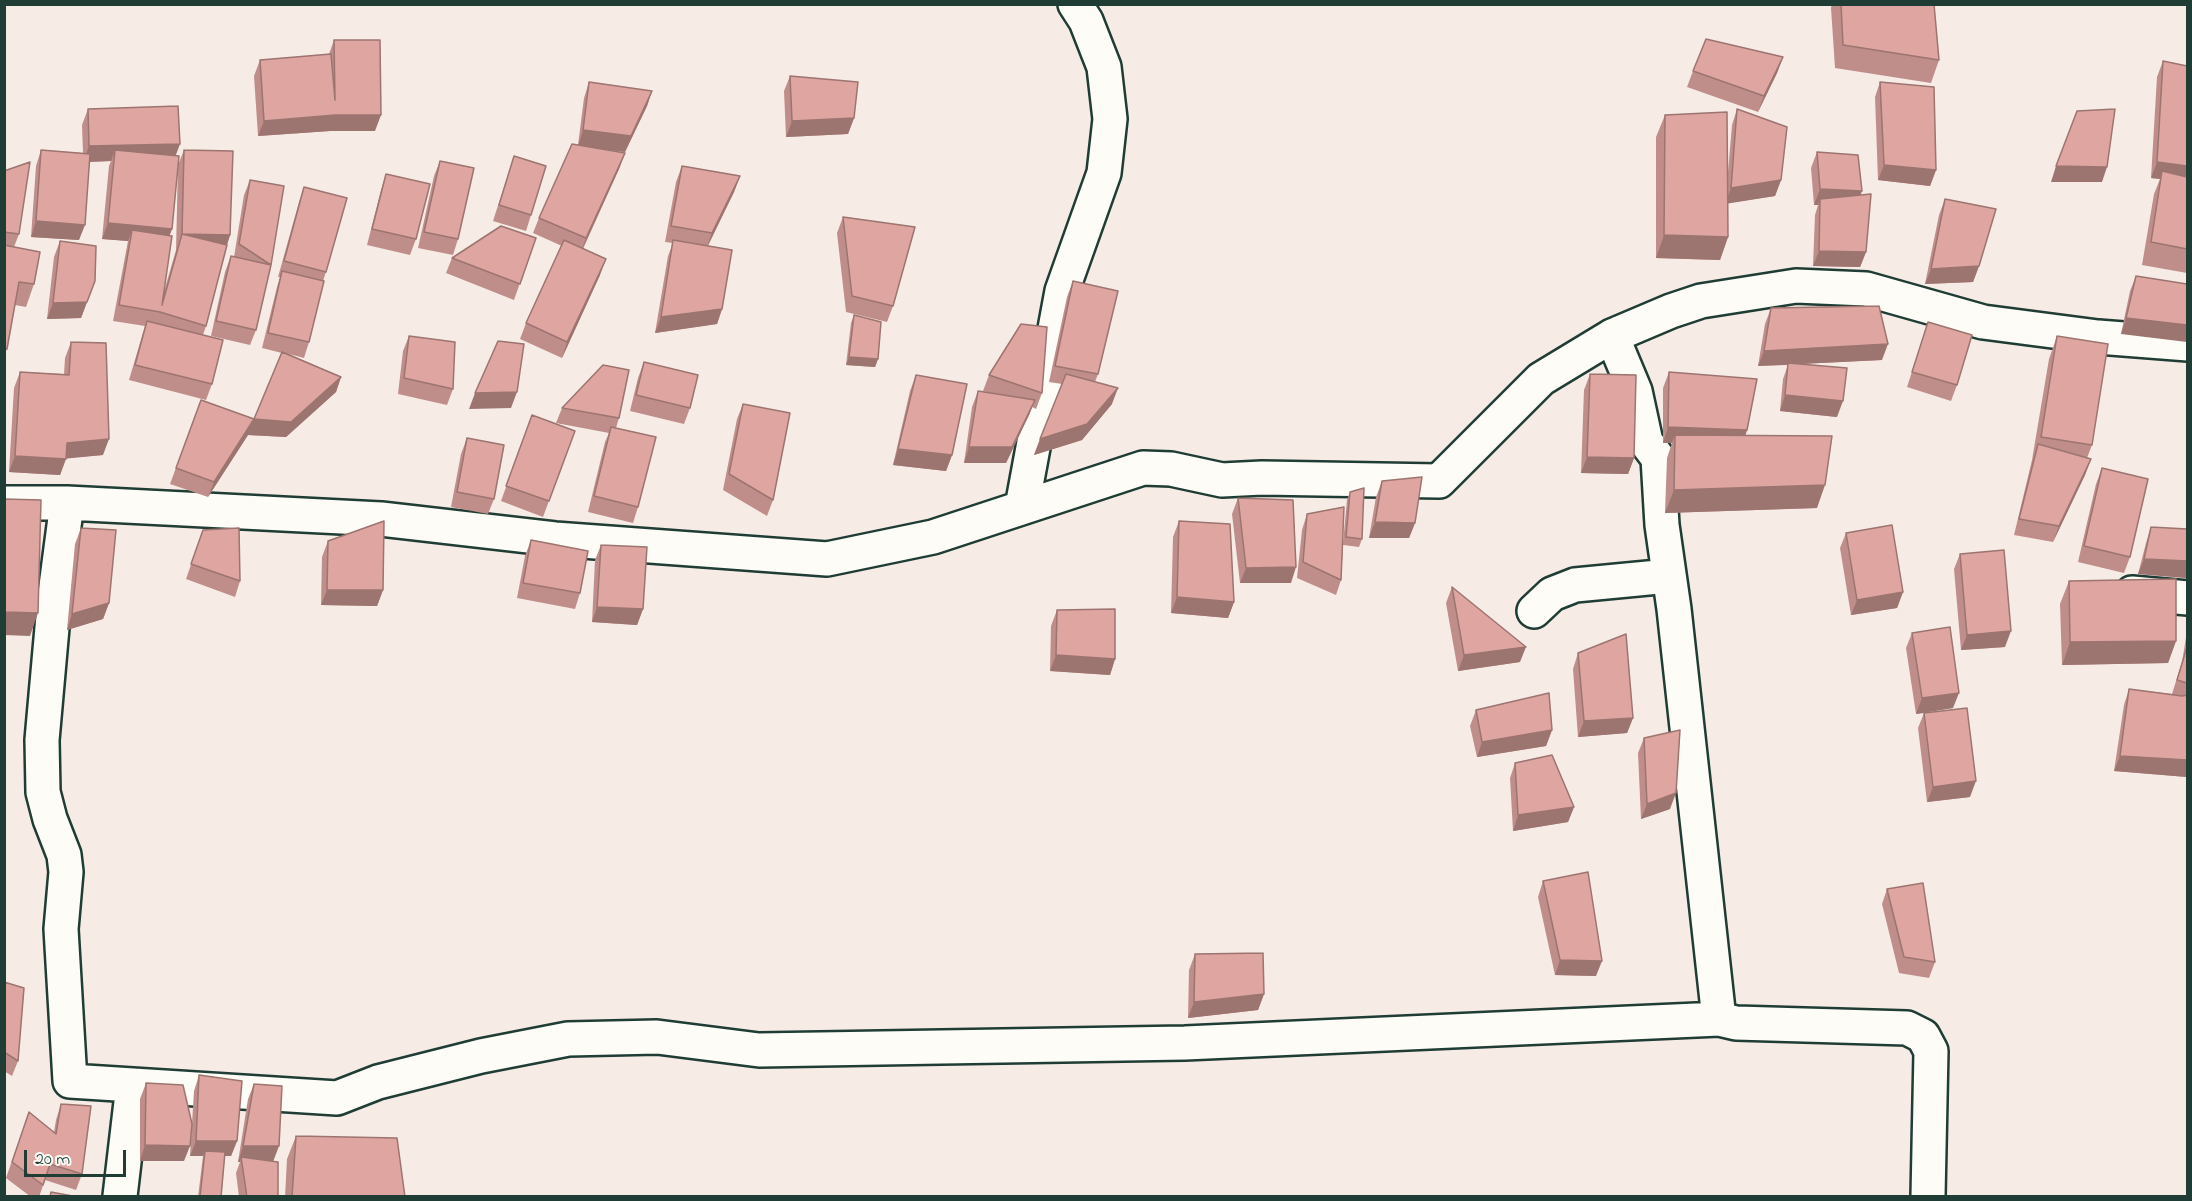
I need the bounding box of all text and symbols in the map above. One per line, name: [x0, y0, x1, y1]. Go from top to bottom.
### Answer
scale bar: [27, 1138, 129, 1176]
text: 20 m: [35, 1147, 70, 1173]

